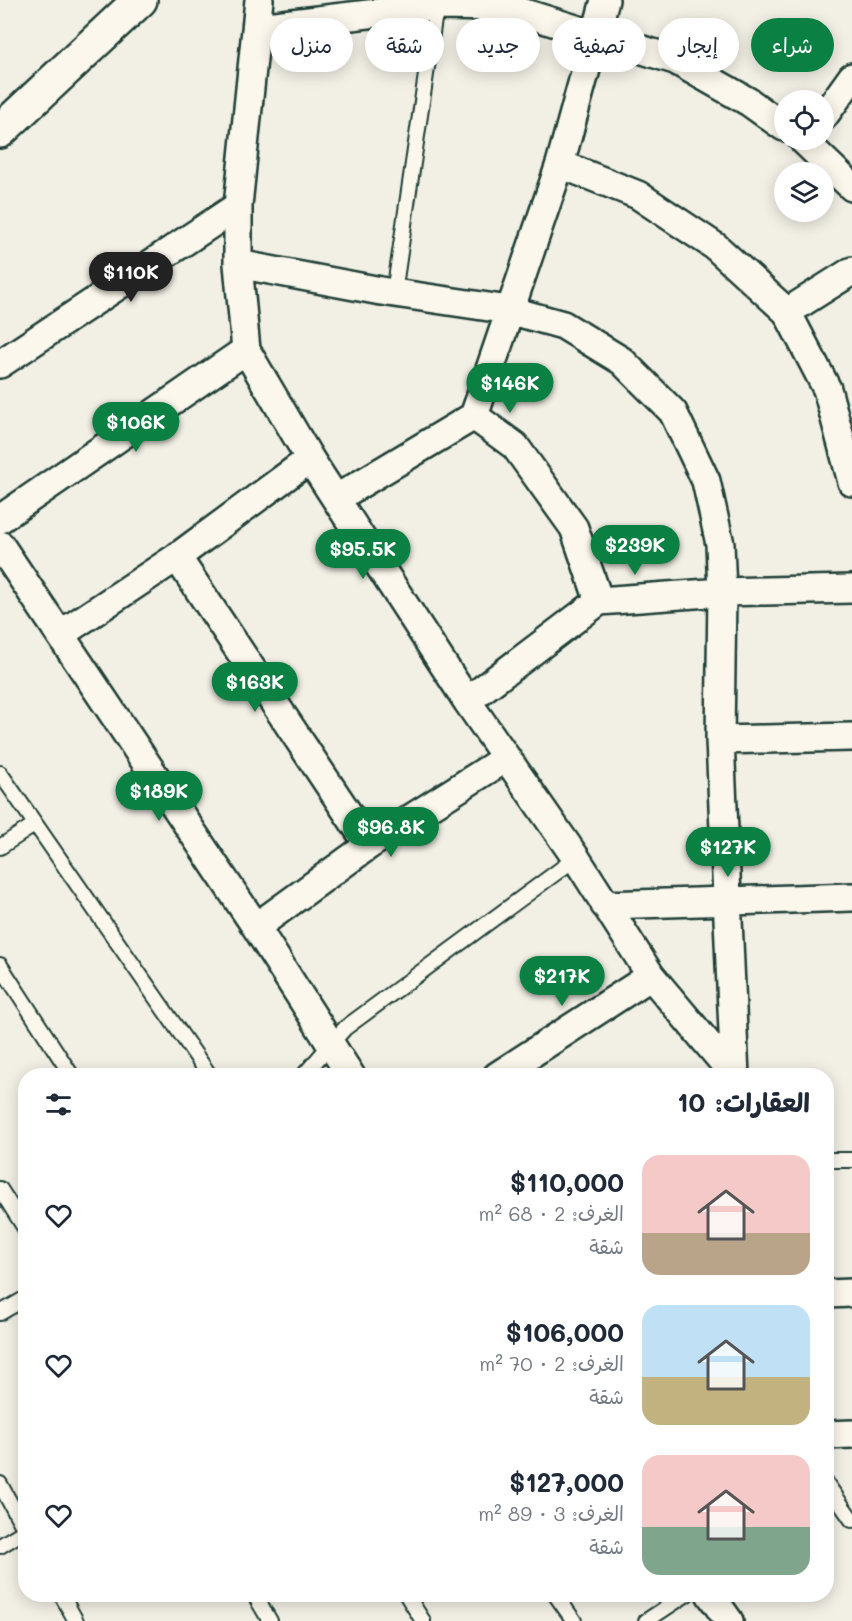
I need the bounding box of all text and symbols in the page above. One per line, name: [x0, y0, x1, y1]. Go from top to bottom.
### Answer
chip: منزل: [270, 18, 353, 72]
chip: شقة: [365, 18, 444, 72]
chip: جديد: [456, 18, 540, 72]
chip: تصفية: [552, 18, 646, 72]
chip: إيجار: [658, 18, 739, 72]
chip: شراء: [751, 18, 834, 72]
map controls: [774, 90, 834, 222]
button: locate: [774, 90, 834, 150]
button: layers: [774, 162, 834, 222]
pin: $110K: [89, 252, 173, 303]
text: $110K: [103, 258, 159, 284]
pin: $146K: [468, 363, 552, 414]
text: $146K: [480, 369, 540, 395]
pin: $106K: [94, 402, 178, 453]
text: $106K: [106, 408, 166, 434]
pin: $239K: [593, 525, 677, 576]
pin: $95.5K: [314, 529, 412, 580]
text: $239K: [605, 531, 665, 557]
text: $95.5K: [329, 535, 397, 561]
pin: $163K: [213, 662, 297, 713]
text: $163K: [226, 668, 284, 694]
pin: $189K: [117, 771, 201, 822]
text: $189K: [130, 777, 188, 803]
pin: $96.8K: [342, 807, 440, 858]
text: $96.8K: [357, 813, 425, 839]
pin: $127K: [686, 827, 770, 878]
text: $127K: [700, 833, 756, 859]
pin: $217K: [520, 956, 604, 1007]
text: $217K: [534, 962, 590, 988]
text: العقارات: 10: [677, 1085, 810, 1119]
icon: filters: [42, 1088, 75, 1121]
text: $110,000: [510, 1165, 624, 1199]
icon: home: [690, 1179, 762, 1251]
icon: heart: [42, 1199, 75, 1232]
text: الغرف: 2 · 68 m²: [479, 1200, 624, 1226]
text: شقة: [589, 1233, 624, 1259]
text: $106,000: [506, 1315, 624, 1349]
icon: home: [690, 1329, 762, 1401]
icon: heart: [42, 1349, 75, 1382]
text: الغرف: 2 · 70 m²: [479, 1350, 624, 1376]
text: شقة: [589, 1383, 624, 1409]
text: $127,000: [509, 1465, 624, 1499]
icon: home: [690, 1479, 762, 1551]
icon: heart: [42, 1499, 75, 1532]
text: الغرف: 3 · 89 m²: [478, 1500, 624, 1526]
text: شقة: [589, 1533, 624, 1559]

